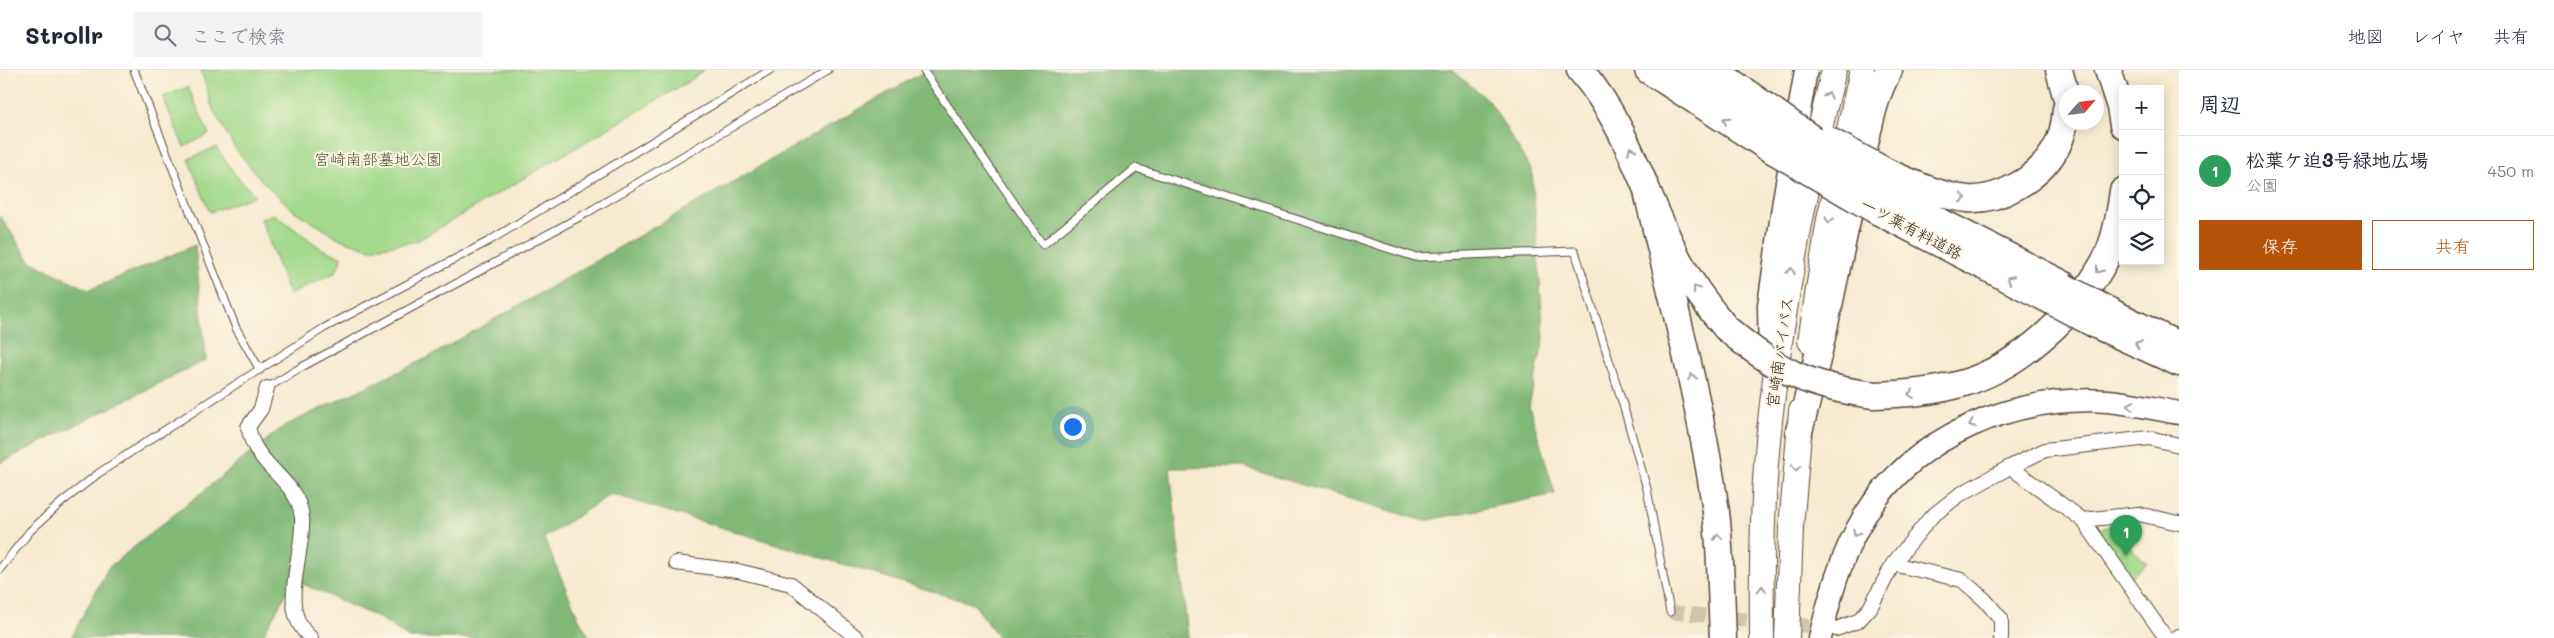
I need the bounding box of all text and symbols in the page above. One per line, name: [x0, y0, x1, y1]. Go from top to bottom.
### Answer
search box: [133, 12, 483, 57]
text: Strollr: [25, 19, 103, 50]
icon: search: [151, 21, 179, 49]
text: ここで検索: [191, 23, 286, 48]
text: 地図: [2348, 24, 2384, 48]
text: レイヤ: [2412, 24, 2465, 48]
text: 共有: [2493, 24, 2529, 48]
north arrow: [2059, 85, 2104, 130]
map controls: [2119, 85, 2164, 265]
button: +: [2119, 85, 2164, 130]
one-way arrow: [1822, 90, 1833, 99]
text: 周辺: [2199, 90, 2241, 117]
one-way arrow: [1723, 117, 1732, 127]
button: −: [2119, 130, 2164, 175]
one-way arrow: [1626, 146, 1637, 155]
text: 松葉ケ迫3号緑地広場: [2246, 147, 2428, 172]
park label: 宮崎南部墓地公園: [314, 148, 442, 169]
text: 1: [2211, 160, 2219, 181]
text: 450 m: [2488, 160, 2534, 181]
text: 公園: [2246, 174, 2278, 195]
button: locate: [2119, 175, 2164, 220]
street label: 一ツ葉有料道路: [1858, 192, 1966, 264]
one-way arrow: [1960, 192, 1968, 203]
one-way arrow: [1824, 216, 1834, 225]
button: layers: [2119, 220, 2164, 265]
button: 保存: [2199, 220, 2362, 270]
button: 共有: [2372, 220, 2534, 270]
one-way arrow: [2096, 265, 2105, 274]
one-way arrow: [1786, 267, 1796, 275]
one-way arrow: [2006, 275, 2015, 285]
one-way arrow: [1693, 286, 1702, 295]
street label: 宮崎南バイパス: [1761, 295, 1797, 409]
one-way arrow: [2134, 340, 2143, 351]
one-way arrow: [1687, 372, 1698, 381]
one-way arrow: [1907, 388, 1915, 399]
one-way arrow: [2127, 400, 2135, 410]
your location: [1060, 414, 1086, 440]
one-way arrow: [1968, 418, 1977, 429]
one-way arrow: [1791, 464, 1802, 472]
pin: 1: [2110, 515, 2142, 556]
one-way arrow: [1852, 528, 1862, 537]
one-way arrow: [1713, 533, 1724, 541]
one-way arrow: [1757, 585, 1767, 593]

